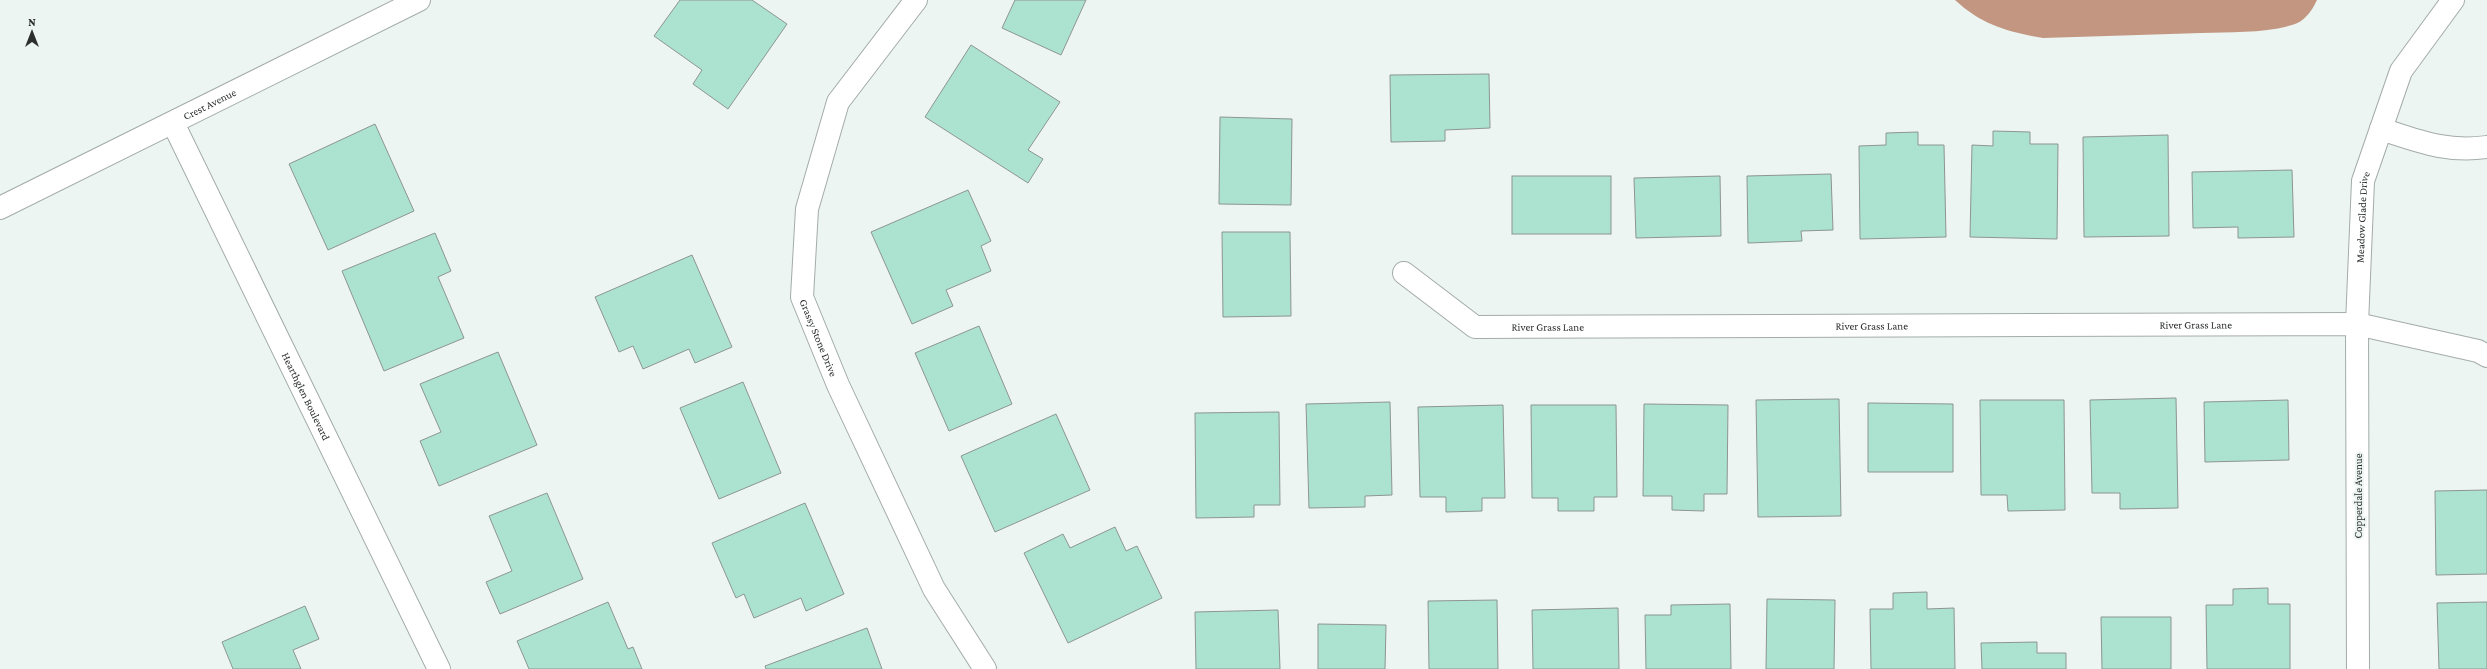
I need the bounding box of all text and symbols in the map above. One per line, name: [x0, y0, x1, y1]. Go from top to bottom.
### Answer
north arrow: [12, 12, 52, 52]
text: N: [28, 16, 36, 28]
street label: Crest Avenue: [181, 86, 238, 122]
street label: Meadow Glade Drive: [2354, 170, 2372, 263]
street label: Grassy Stone Drive: [798, 297, 840, 378]
street label: River Grass Lane: [2159, 318, 2232, 331]
street label: River Grass Lane: [1835, 320, 1908, 332]
street label: River Grass Lane: [1511, 321, 1584, 333]
street label: Hearthglen Boulevard: [280, 350, 333, 442]
street label: Copperdale Avenue: [2352, 453, 2365, 539]

